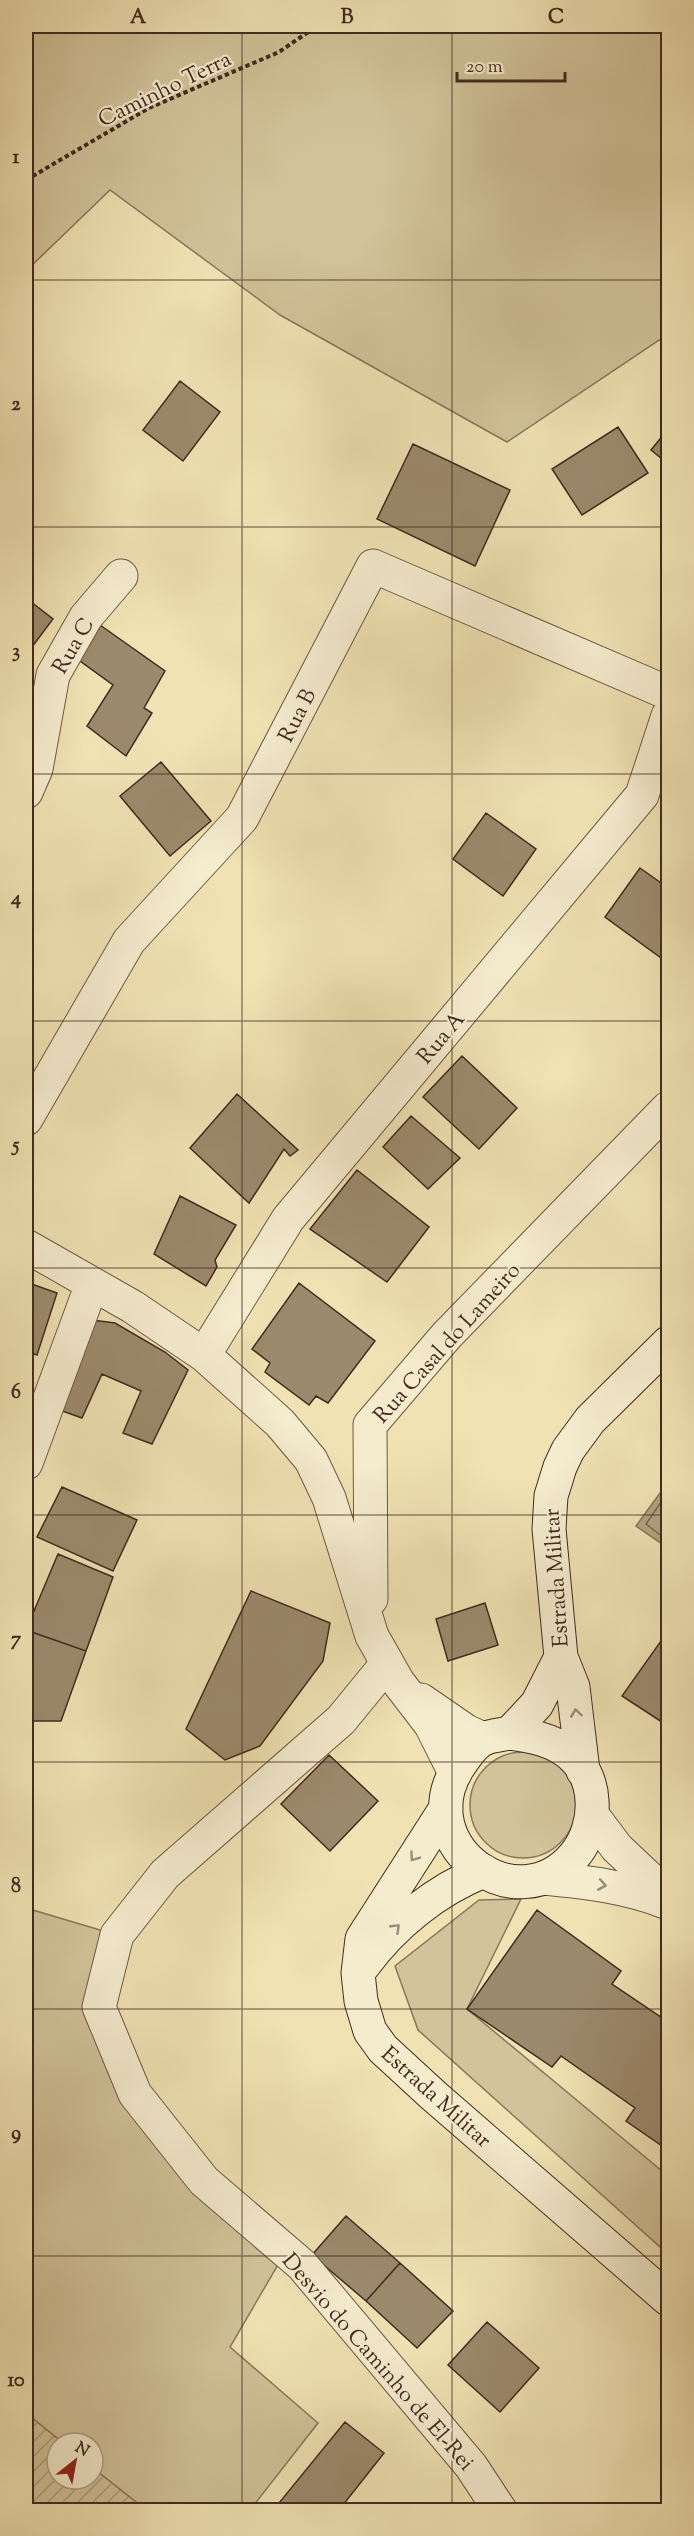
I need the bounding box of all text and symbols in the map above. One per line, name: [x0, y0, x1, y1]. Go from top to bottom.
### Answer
text: A: [130, 4, 147, 33]
text: B: [341, 4, 354, 33]
text: C: [548, 4, 564, 33]
street label: Caminho Terra: [93, 45, 237, 137]
scale bar: [457, 45, 565, 83]
text: 20 m: [466, 55, 503, 81]
text: 1: [13, 144, 20, 173]
text: 2: [11, 391, 21, 420]
street label: Rua C: [46, 612, 104, 681]
text: 3: [12, 638, 20, 667]
street label: Rua B: [272, 684, 326, 749]
text: 4: [10, 885, 21, 914]
street label: Rua A: [411, 1005, 474, 1072]
text: 5: [11, 1132, 20, 1161]
street label: Rua Casal do Lameiro: [367, 1256, 529, 1432]
text: 6: [11, 1379, 21, 1408]
street label: Estrada Militar: [537, 1507, 579, 1648]
text: 7: [11, 1626, 22, 1655]
one-way arrow: [571, 1708, 583, 1717]
one-way arrow: [410, 1850, 421, 1861]
text: 8: [11, 1873, 21, 1902]
one-way arrow: [596, 1878, 606, 1891]
one-way arrow: [389, 1925, 400, 1936]
street label: Estrada Militar: [373, 2040, 497, 2157]
text: 9: [11, 2120, 21, 2149]
street label: Desvio do Caminho de El-Rei: [273, 2247, 481, 2479]
text: 10: [7, 2367, 25, 2396]
north arrow: [45, 2431, 105, 2491]
text: N: [70, 2437, 93, 2464]

